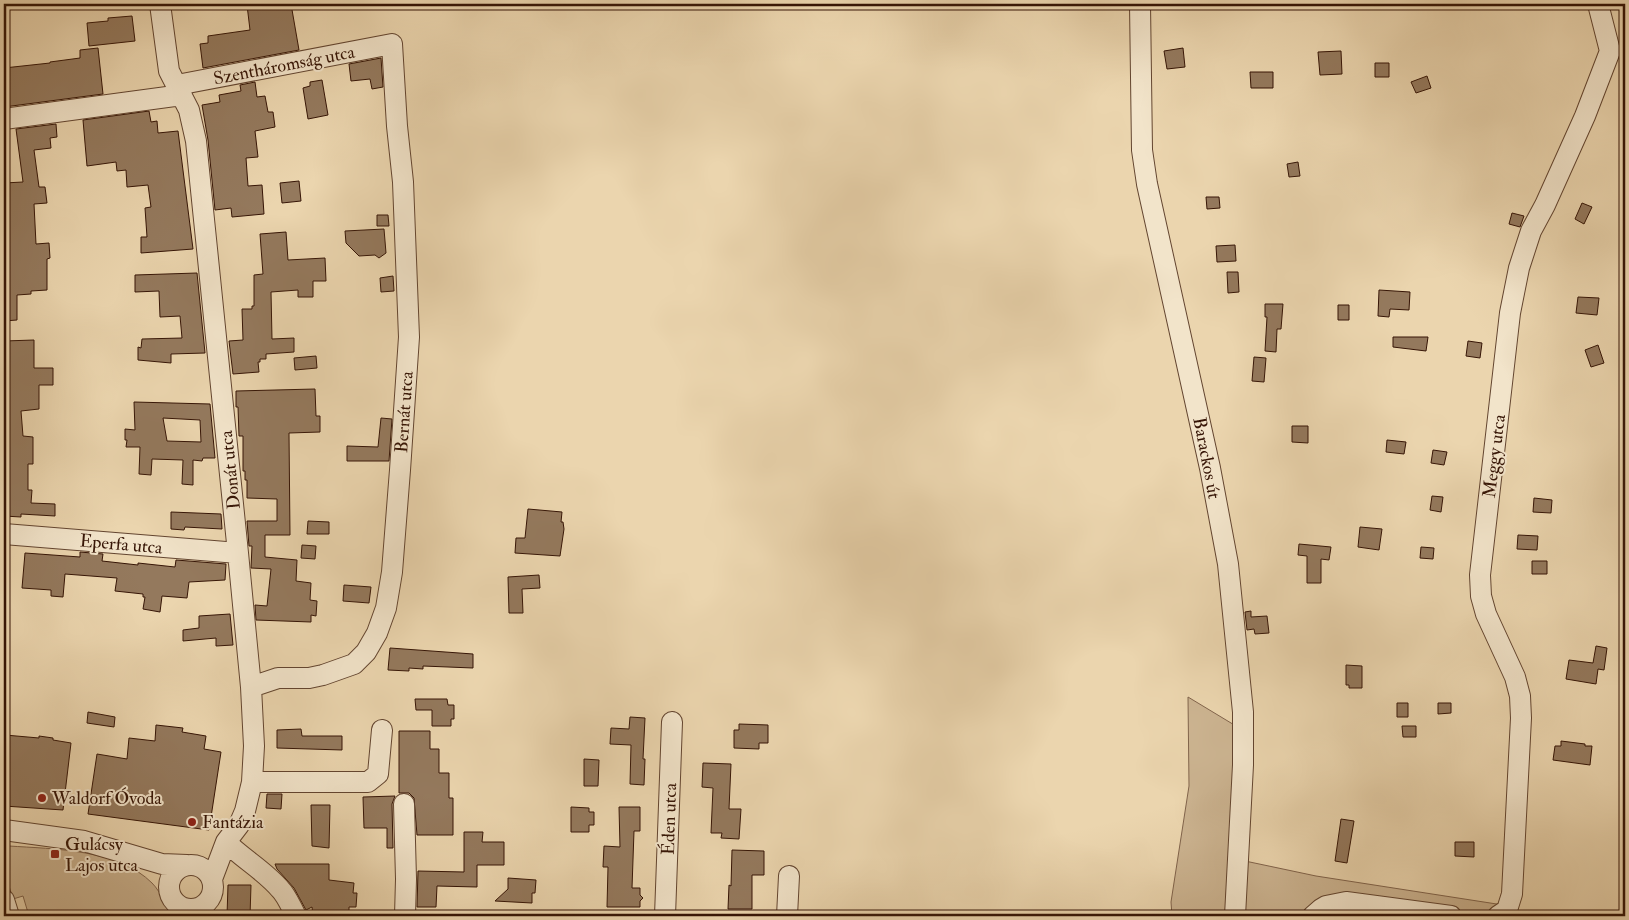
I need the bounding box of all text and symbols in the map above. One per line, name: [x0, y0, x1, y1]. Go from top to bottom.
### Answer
street label: Szentháromság utca: [212, 40, 357, 90]
street label: Bernát utca: [390, 370, 419, 454]
street label: Meggy utca: [1478, 412, 1511, 499]
street label: Barackos út: [1187, 415, 1226, 501]
street label: Donát utca: [215, 429, 246, 511]
street label: Eperfa utca: [79, 529, 164, 560]
street label: Éden utca: [657, 782, 682, 855]
place label: Waldorf Óvoda: [51, 787, 162, 810]
marker: Waldorf Óvoda: [36, 792, 48, 804]
place label: Fantázia: [202, 811, 264, 834]
marker: Fantázia: [186, 816, 198, 828]
place label: Gulácsy Lajos utca: [65, 833, 139, 877]
marker: Gulácsy Lajos utca: [49, 848, 61, 860]

